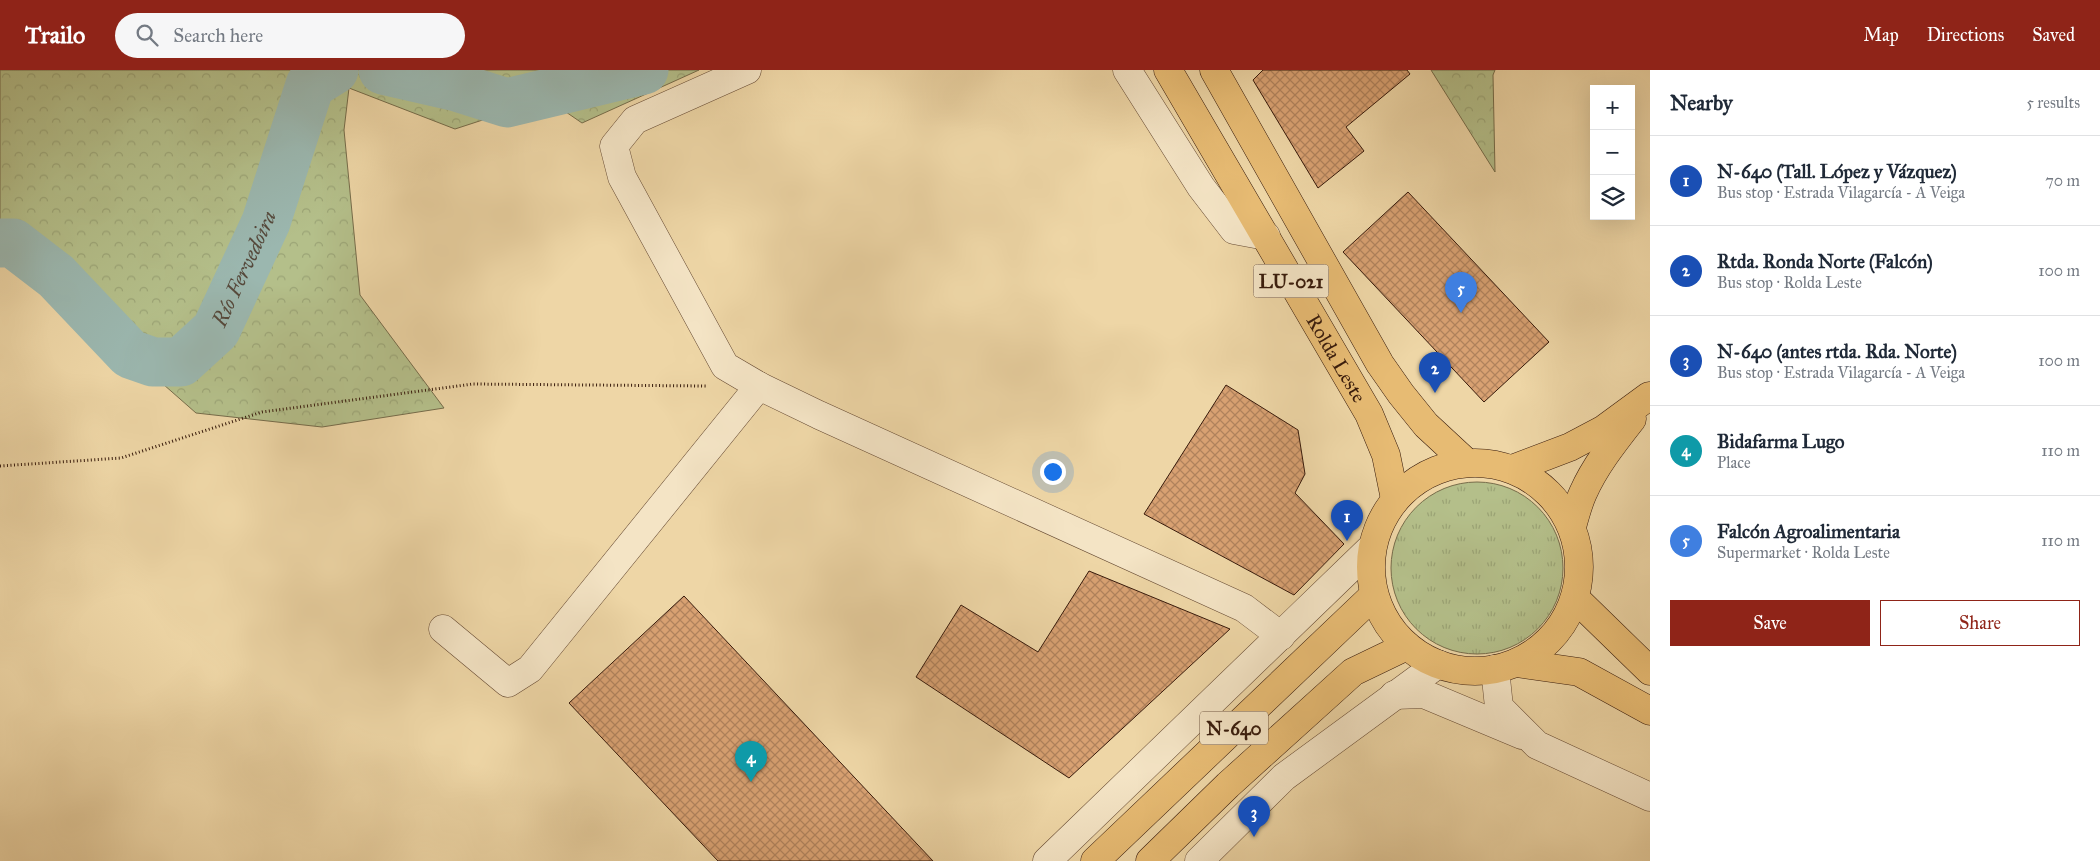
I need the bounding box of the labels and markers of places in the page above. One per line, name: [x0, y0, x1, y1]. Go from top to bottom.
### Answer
pin: 5: [1445, 272, 1477, 313]
pin: 2: [1419, 352, 1451, 393]
pin: 1: [1331, 500, 1363, 541]
pin: 4: [735, 741, 767, 782]
pin: 3: [1238, 796, 1270, 837]

